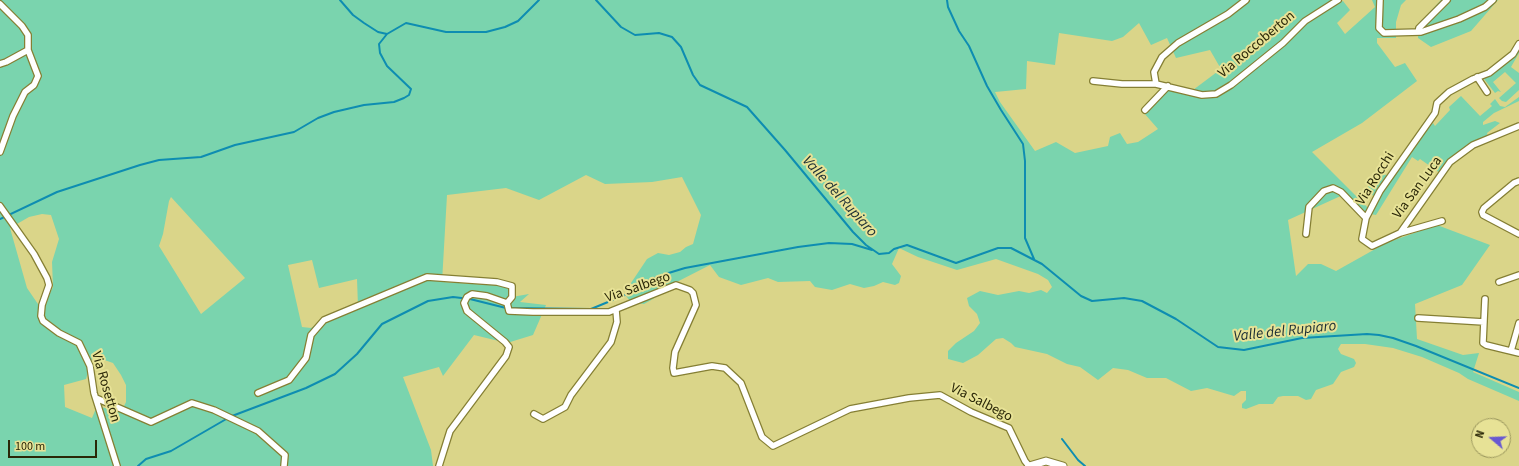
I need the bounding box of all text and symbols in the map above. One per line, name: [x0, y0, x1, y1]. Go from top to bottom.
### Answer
street label: Via Roccoberton: [1215, 8, 1299, 82]
street label: Via Rocchi: [1353, 149, 1399, 209]
water label: Valle del Rupiaro: [798, 153, 880, 241]
street label: Via San Luca: [1390, 154, 1446, 222]
street label: Via Salbego: [603, 269, 673, 307]
water label: Valle del Rupiaro: [1233, 318, 1337, 346]
street label: Via Rosetton: [87, 350, 123, 424]
street label: Via Salbego: [947, 380, 1015, 426]
north arrow: [1471, 418, 1511, 458]
text: N: [1472, 428, 1488, 440]
scale bar: [10, 432, 99, 458]
text: 100 m: [15, 438, 45, 455]

